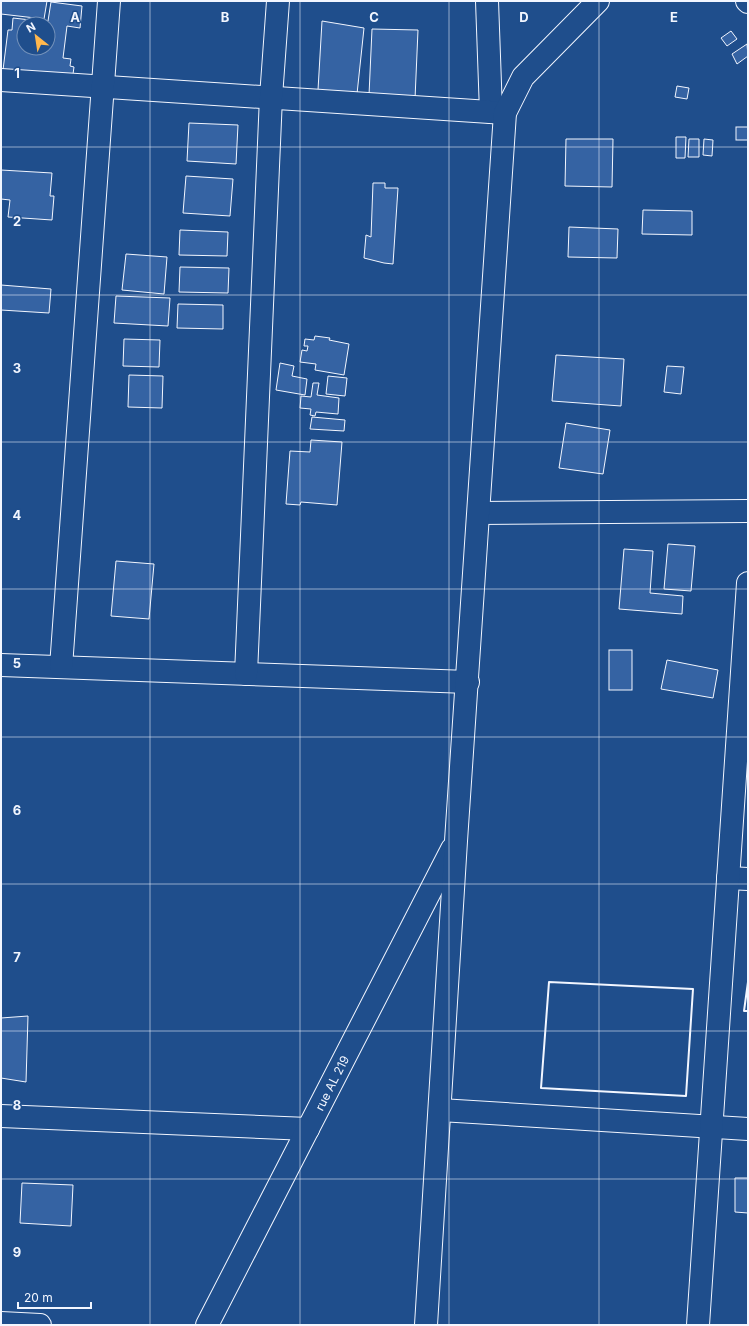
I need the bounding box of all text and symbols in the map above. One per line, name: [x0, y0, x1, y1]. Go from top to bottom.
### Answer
text: A: [70, 9, 80, 25]
text: B: [221, 9, 230, 25]
text: C: [369, 9, 379, 25]
text: D: [519, 9, 529, 25]
text: E: [670, 9, 678, 25]
north arrow: [16, 16, 56, 56]
text: N: [24, 19, 38, 35]
text: 1: [14, 65, 20, 81]
text: 2: [13, 213, 21, 229]
text: 3: [13, 360, 21, 376]
text: 4: [13, 507, 22, 523]
text: 5: [13, 655, 21, 671]
text: 6: [13, 802, 21, 818]
text: 7: [13, 949, 21, 965]
street label: rue AL 219: [312, 1053, 352, 1113]
text: 8: [13, 1097, 21, 1113]
text: 9: [13, 1244, 21, 1260]
scale bar: [18, 1284, 91, 1310]
text: 20 m: [24, 1290, 53, 1305]

